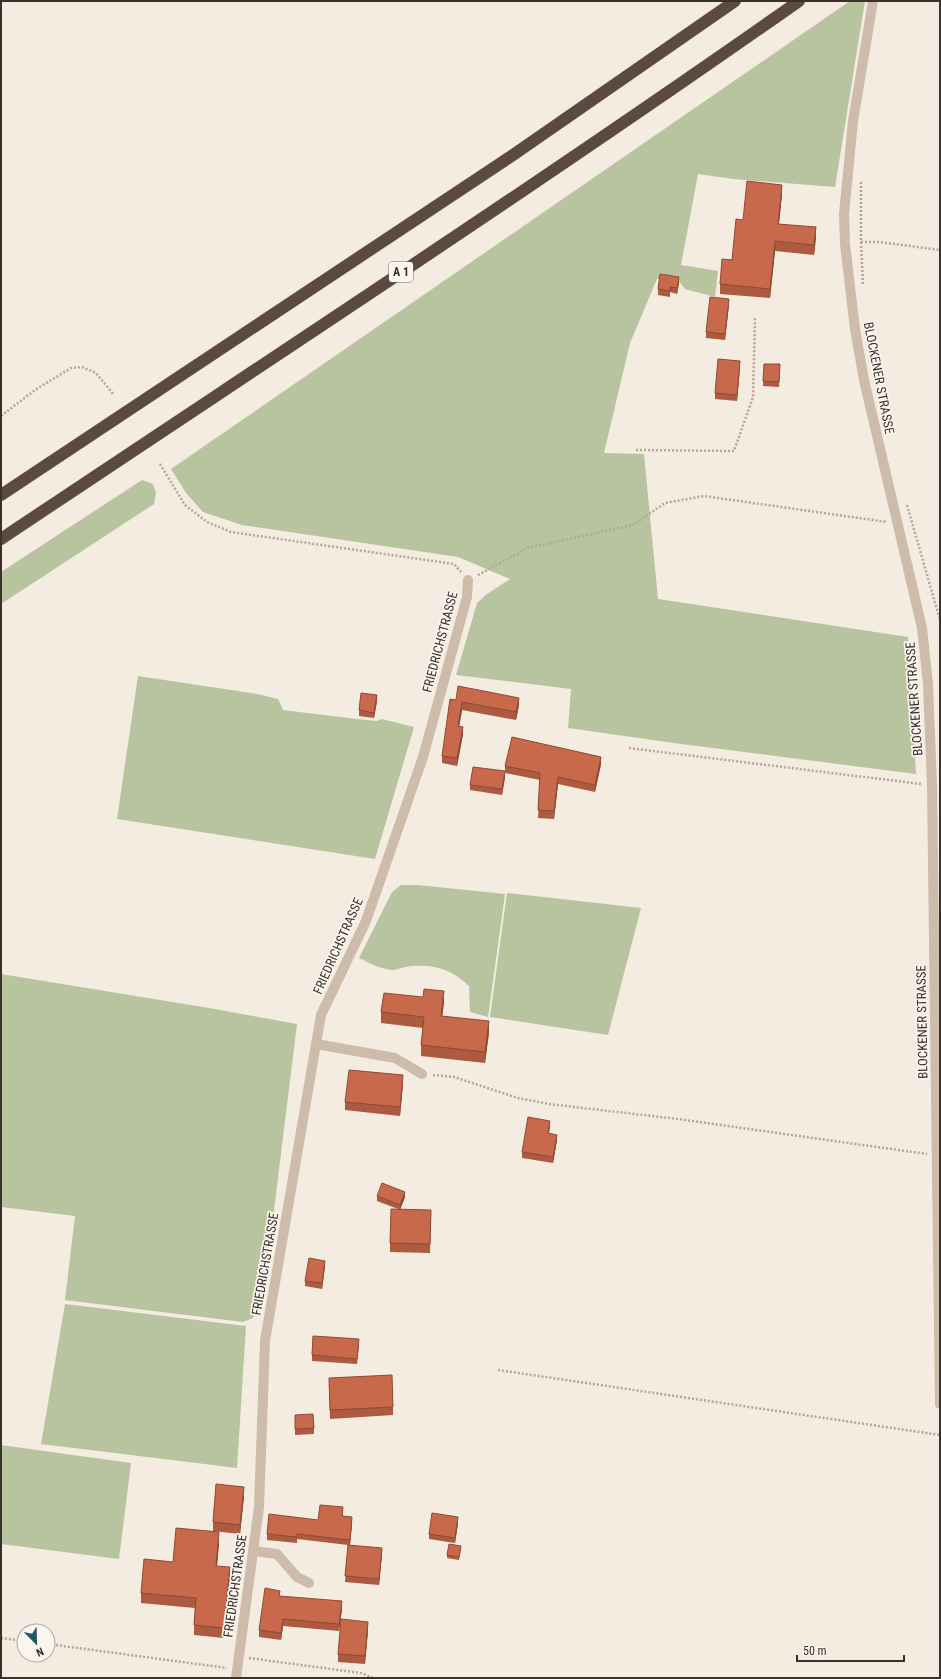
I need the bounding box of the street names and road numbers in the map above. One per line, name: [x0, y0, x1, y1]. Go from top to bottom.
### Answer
road number: A 1: [389, 262, 413, 282]
street label: BLOCKENER STRASSE: [861, 321, 897, 435]
street label: FRIEDRICHSTRASSE: [419, 590, 461, 694]
street label: BLOCKENER STRASSE: [903, 642, 925, 756]
street label: FRIEDRICHSTRASSE: [310, 896, 366, 996]
street label: BLOCKENER STRASSE: [914, 965, 930, 1079]
street label: FRIEDRICHSTRASSE: [249, 1212, 281, 1316]
street label: FRIEDRICHSTRASSE: [220, 1534, 250, 1638]

